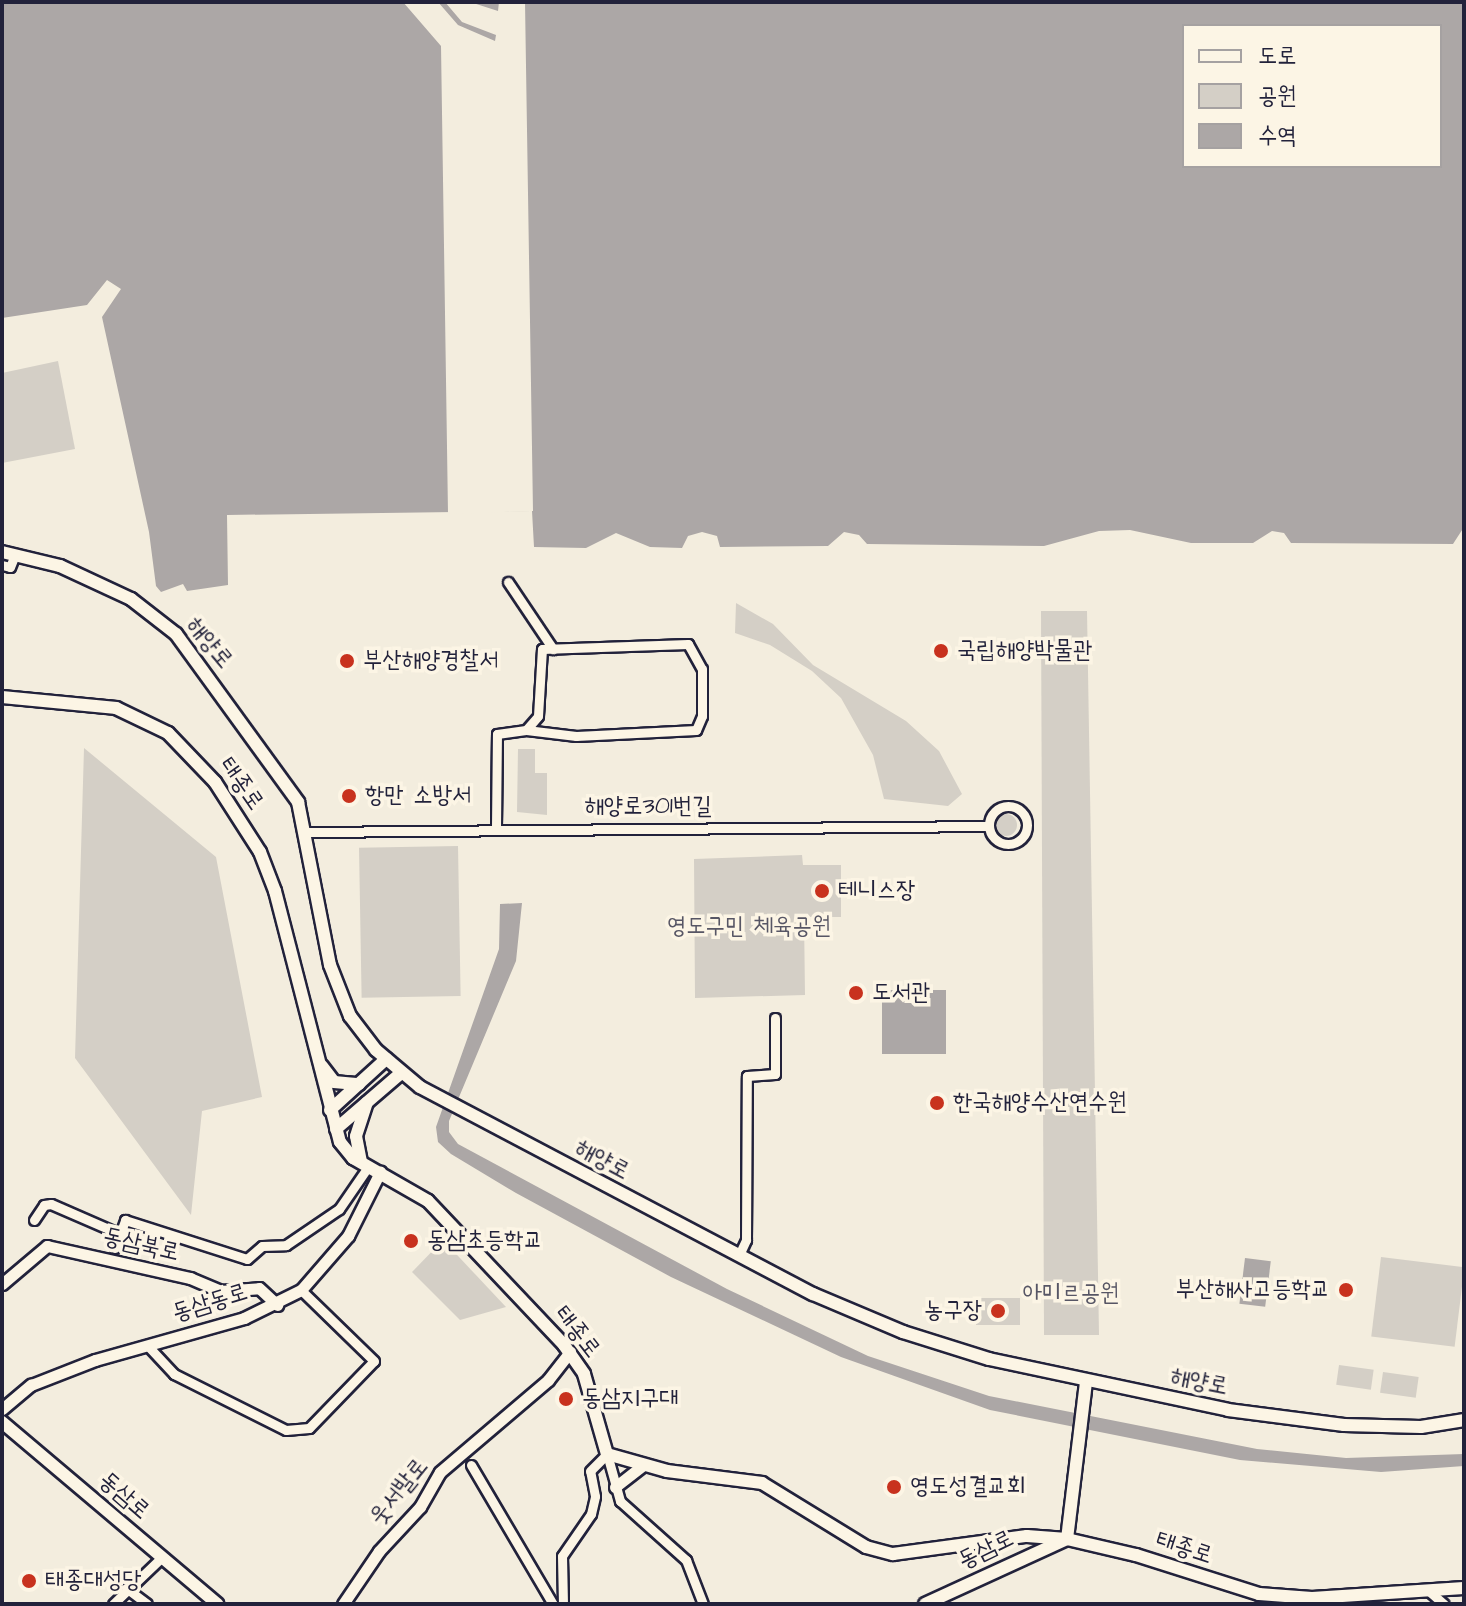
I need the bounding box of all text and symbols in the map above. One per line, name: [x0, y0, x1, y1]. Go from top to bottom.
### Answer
legend: [1182, 24, 1442, 168]
text: 도로: [1258, 39, 1297, 73]
text: 공원: [1258, 79, 1297, 113]
text: 수역: [1258, 119, 1297, 153]
street label: 해양로: [179, 612, 239, 674]
place label: 국립해양박물관: [957, 637, 1092, 665]
marker: 국립해양박물관: [932, 642, 950, 660]
place label: 부산해양경찰서: [363, 647, 498, 675]
marker: 부산해양경찰서: [338, 652, 356, 670]
street label: 태종로: [213, 752, 269, 816]
place label: 항만 소방서: [365, 782, 471, 810]
marker: 항만 소방서: [340, 787, 358, 805]
street label: 해양로301번길: [585, 793, 711, 821]
place label: 테니스장: [838, 877, 915, 905]
marker: 테니스장: [813, 882, 831, 900]
park label: 영도구민 체육공원: [667, 913, 831, 941]
place label: 도서관: [872, 979, 930, 1007]
marker: 도서관: [847, 984, 865, 1002]
place label: 한국해양수산연수원: [953, 1089, 1127, 1117]
marker: 한국해양수산연수원: [928, 1094, 946, 1112]
street label: 해양로: [570, 1134, 634, 1186]
street label: 동삼북로: [100, 1222, 182, 1268]
place label: 동삼초등학교: [427, 1227, 543, 1255]
marker: 동삼초등학교: [402, 1232, 420, 1250]
place label: 부산해사고등학교: [1176, 1276, 1330, 1304]
street label: 동삼동로: [169, 1278, 251, 1328]
park label: 아미르공원: [1023, 1280, 1119, 1308]
marker: 부산해사고등학교: [1337, 1281, 1355, 1299]
place label: 농구장: [924, 1297, 982, 1325]
street label: 태종로: [548, 1300, 606, 1364]
marker: 농구장: [989, 1302, 1007, 1320]
street label: 해양로: [1168, 1362, 1230, 1402]
place label: 동삼지구대: [582, 1385, 679, 1413]
marker: 동삼지구대: [557, 1390, 575, 1408]
street label: 웃서발로: [364, 1453, 434, 1531]
street label: 동삼로: [93, 1466, 155, 1526]
place label: 영도성결교회: [910, 1473, 1026, 1501]
marker: 영도성결교회: [885, 1478, 903, 1496]
street label: 동삼로: [954, 1524, 1018, 1576]
street label: 태종로: [1152, 1525, 1216, 1571]
place label: 태종대성당: [45, 1567, 142, 1595]
marker: 태종대성당: [20, 1572, 38, 1590]

